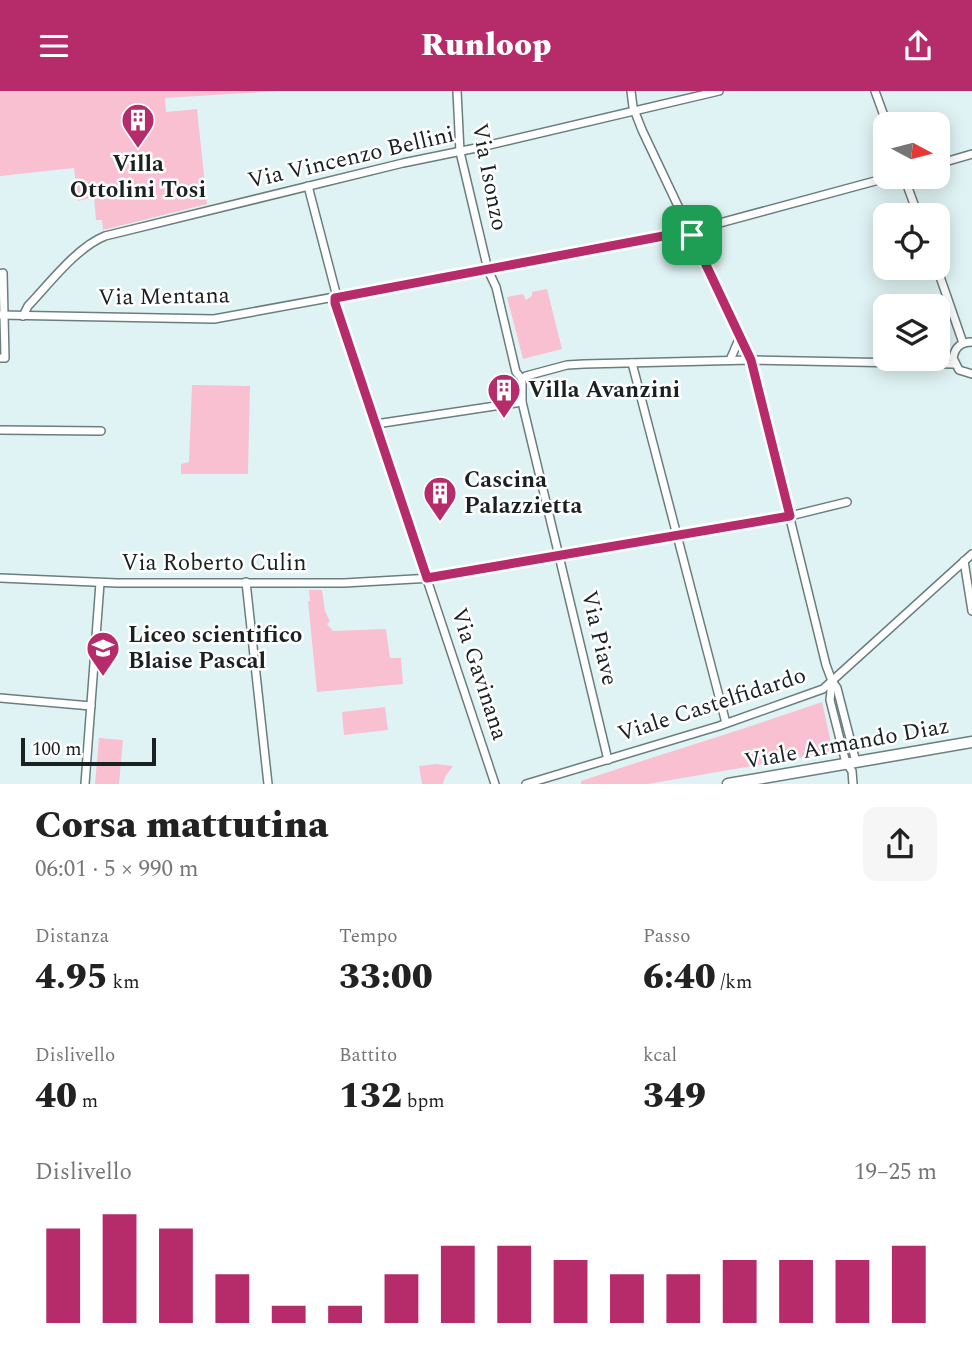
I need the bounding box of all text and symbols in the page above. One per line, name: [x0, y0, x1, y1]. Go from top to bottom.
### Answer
text: Runloop: [421, 21, 551, 70]
icon: menu: [35, 27, 73, 65]
icon: share: [899, 27, 937, 65]
building icon: Villa Ottolini Tosi: [119, 101, 157, 150]
north arrow: [873, 112, 950, 189]
map controls: [873, 112, 950, 371]
street label: Via Vincenzo Bellini: [244, 117, 458, 199]
street label: Via Isonzo: [461, 120, 517, 234]
place label: Villa Ottolini Tosi: [70, 147, 206, 208]
button: locate: [873, 203, 950, 280]
pin: [662, 205, 722, 265]
icon: arrive: [673, 216, 711, 254]
street label: Via Mentana: [98, 278, 230, 316]
button: layers: [873, 294, 950, 371]
building icon: Villa Avanzini: [485, 371, 523, 420]
place label: Villa Avanzini: [528, 373, 680, 408]
place label: Cascina Palazzietta: [464, 463, 582, 524]
building icon: Cascina Palazzietta: [421, 474, 459, 523]
street label: Via Roberto Culin: [121, 546, 307, 581]
street label: Via Piave: [571, 587, 627, 689]
street label: Via Gavinana: [441, 603, 517, 745]
place label: Liceo scientifico Blaise Pascal: [128, 618, 302, 679]
school or university icon: Liceo scientifico Blaise Pascal: [84, 629, 122, 678]
street label: Viale Castelfidardo: [613, 658, 811, 752]
street label: Viale Armando Diaz: [742, 709, 952, 779]
scale bar: [21, 735, 156, 767]
text: 100 m: [32, 735, 82, 764]
text: Corsa mattutina: [35, 797, 329, 855]
button: share: [863, 807, 937, 881]
text: 06:01 · 5 × 990 m: [35, 852, 199, 887]
text: Distanza: [35, 922, 109, 951]
text: Tempo: [339, 922, 398, 951]
text: Passo: [643, 922, 691, 951]
text: 4.95: [35, 951, 108, 1004]
text: 33:00: [339, 951, 433, 1004]
text: 6:40: [643, 951, 716, 1004]
text: km: [108, 968, 140, 997]
text: /km: [716, 968, 752, 997]
text: Dislivello: [35, 1041, 115, 1070]
text: Battito: [339, 1041, 397, 1070]
text: kcal: [643, 1041, 677, 1070]
text: 40: [35, 1070, 77, 1123]
text: 132: [339, 1070, 402, 1123]
text: 349: [643, 1070, 706, 1123]
text: m: [77, 1087, 98, 1116]
text: bpm: [402, 1087, 445, 1116]
text: Dislivello: [35, 1155, 132, 1190]
text: 19–25 m: [854, 1155, 937, 1190]

